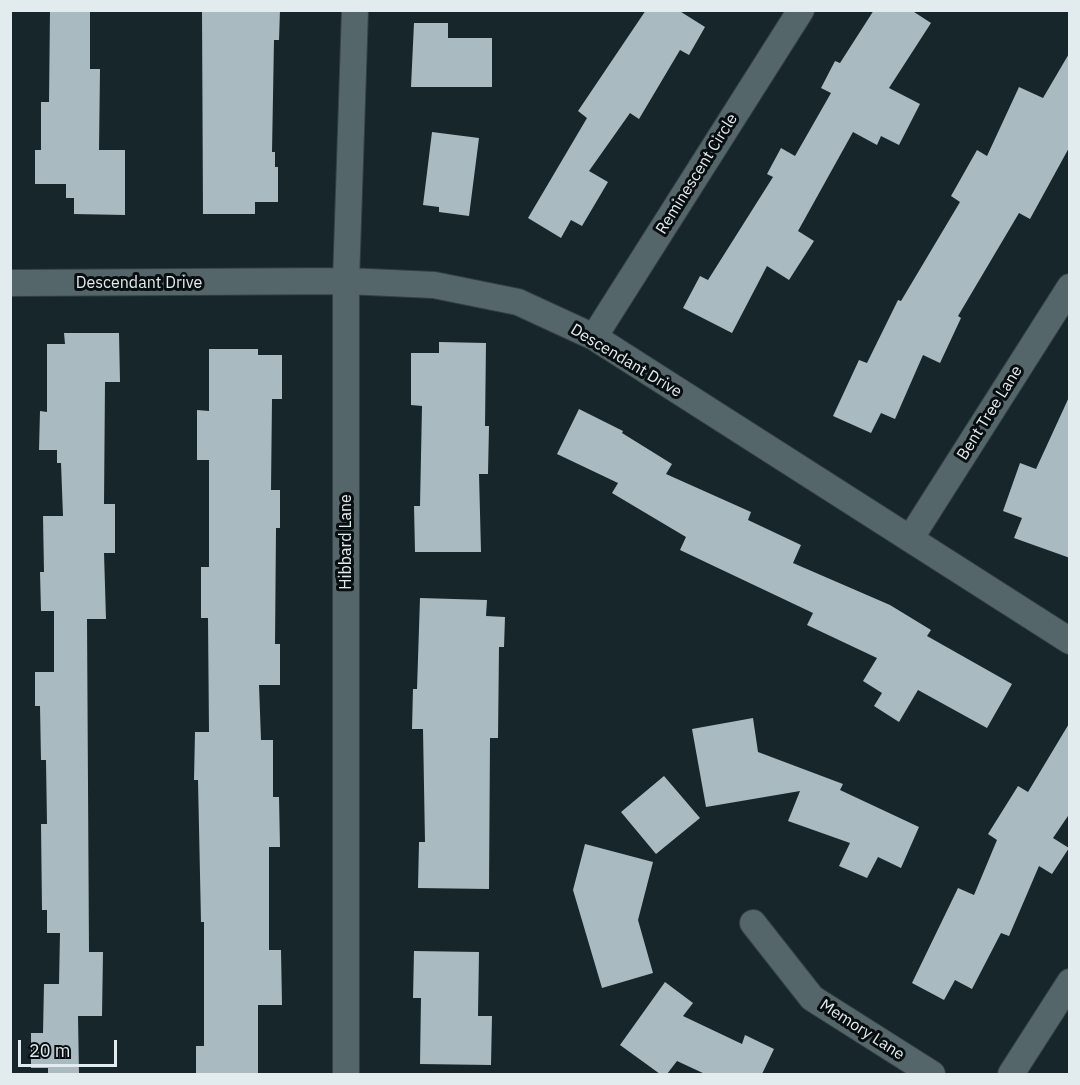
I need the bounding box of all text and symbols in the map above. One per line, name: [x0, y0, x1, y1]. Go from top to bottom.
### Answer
street label: Reminescent Circle: [652, 110, 742, 238]
street label: Descendant Drive: [76, 273, 202, 293]
street label: Descendant Drive: [567, 320, 685, 402]
street label: Bent Tree Lane: [953, 362, 1027, 464]
street label: Hibbard Lane: [336, 494, 356, 590]
street label: Memory Lane: [816, 996, 908, 1064]
scale bar: [21, 1028, 120, 1066]
text: 20 m: [29, 1039, 71, 1062]

